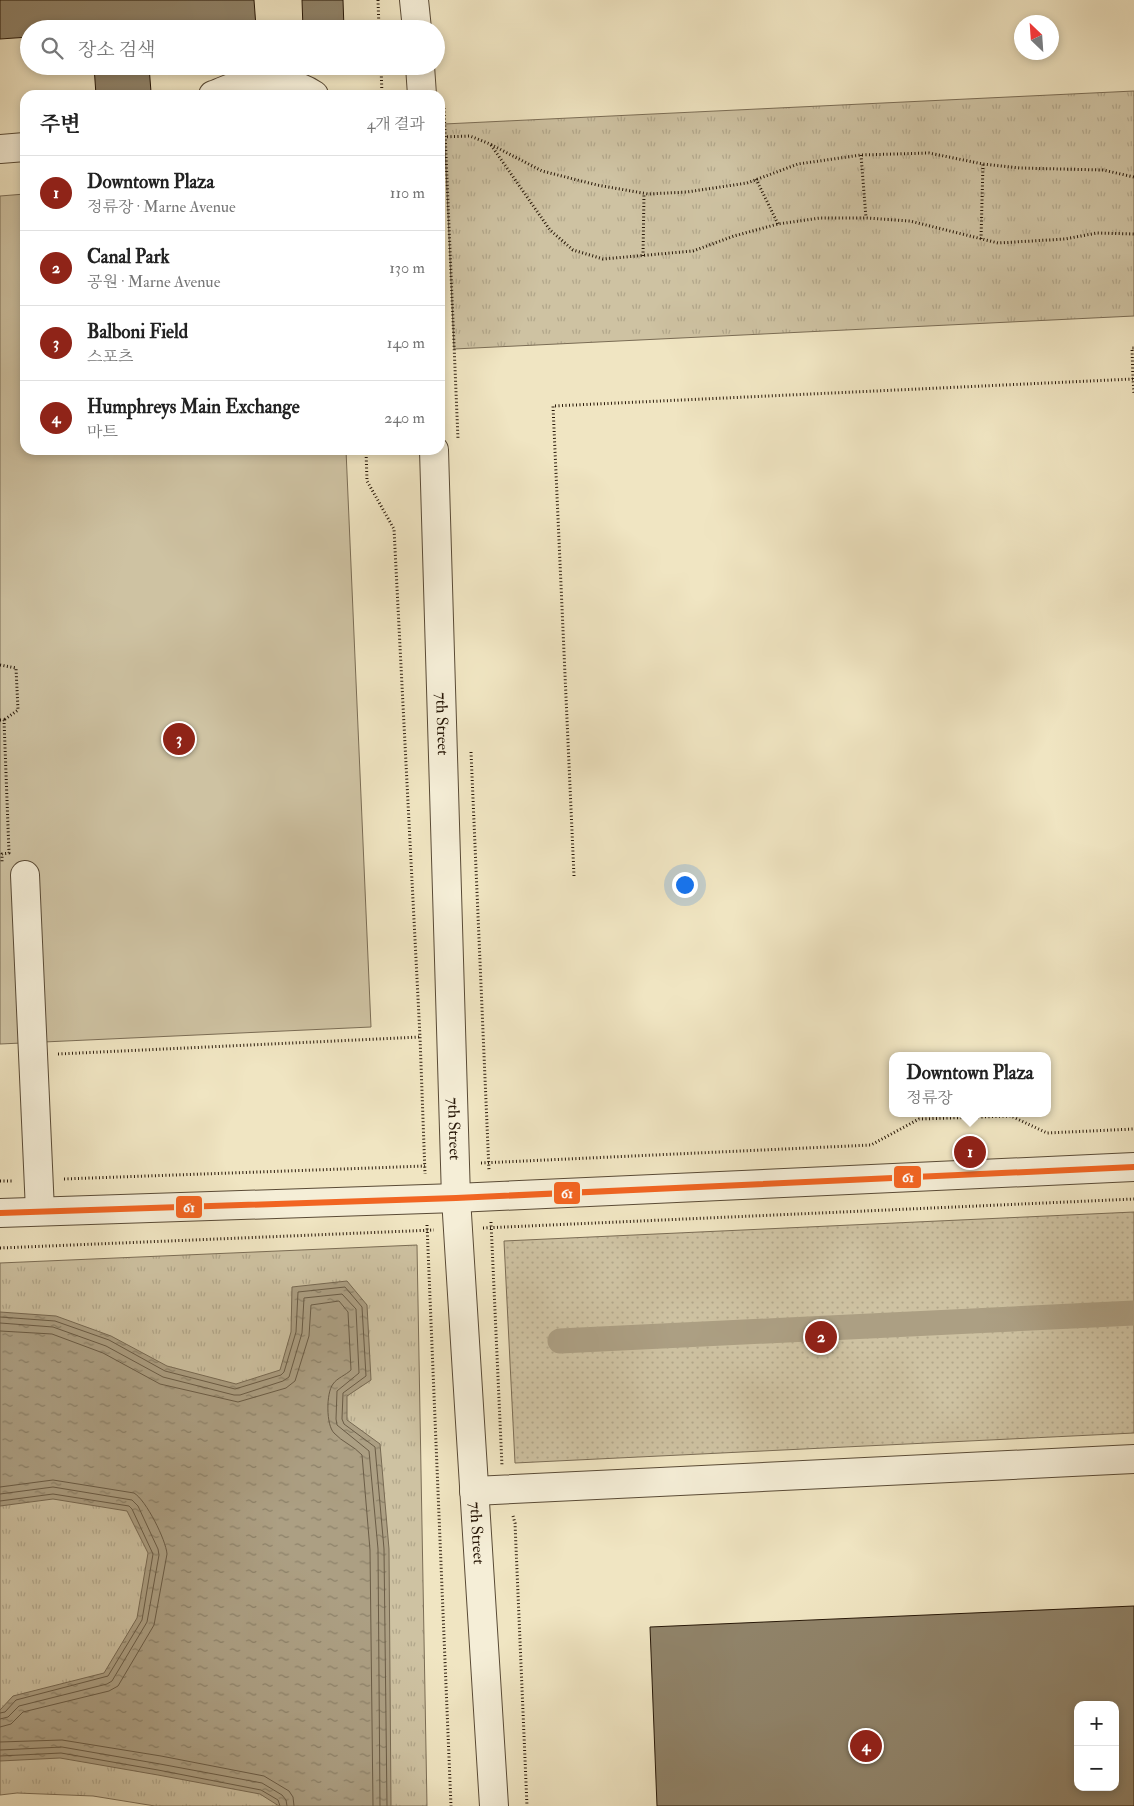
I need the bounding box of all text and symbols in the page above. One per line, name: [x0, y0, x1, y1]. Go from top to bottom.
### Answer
north arrow: [1014, 15, 1059, 60]
search box: [20, 20, 445, 75]
icon: search: [38, 34, 66, 62]
text: 장소 검색: [78, 38, 155, 62]
text: 주변: [40, 111, 81, 138]
text: 4개 결과: [367, 114, 425, 134]
text: Downtown Plaza: [87, 170, 214, 194]
text: 1: [53, 183, 59, 203]
text: 110 m: [390, 183, 425, 203]
text: 정류장 · Marne Avenue: [87, 197, 236, 217]
text: Canal Park: [87, 245, 170, 269]
text: 2: [52, 258, 60, 278]
text: 130 m: [389, 258, 425, 278]
text: 공원 · Marne Avenue: [87, 272, 220, 292]
text: Balboni Field: [87, 320, 188, 344]
text: 3: [53, 333, 59, 353]
text: 140 m: [387, 333, 425, 353]
text: 스포츠: [87, 347, 133, 367]
text: Humphreys Main Exchange: [87, 395, 300, 419]
text: 4: [52, 408, 60, 428]
text: 240 m: [384, 408, 425, 428]
text: 마트: [87, 422, 118, 442]
street label: 7th Street: [431, 692, 453, 756]
pin: 3: [163, 720, 195, 758]
your location: [672, 872, 698, 898]
popup: [889, 1052, 1051, 1117]
text: Downtown Plaza: [906, 1061, 1034, 1085]
text: 정류장: [906, 1088, 953, 1108]
street label: 7th Street: [443, 1097, 465, 1160]
pin: 1: [954, 1133, 986, 1171]
line badge: 61: [893, 1165, 922, 1189]
text: 61: [902, 1169, 914, 1186]
line badge: 61: [553, 1181, 581, 1205]
text: 61: [561, 1185, 573, 1202]
line badge: 61: [175, 1195, 203, 1219]
text: 61: [183, 1199, 195, 1216]
pin: 2: [805, 1318, 837, 1356]
street label: 7th Street: [465, 1501, 489, 1565]
map controls: [1074, 1701, 1119, 1791]
button: +: [1074, 1701, 1119, 1746]
pin: 4: [850, 1727, 882, 1765]
button: −: [1074, 1746, 1119, 1791]

